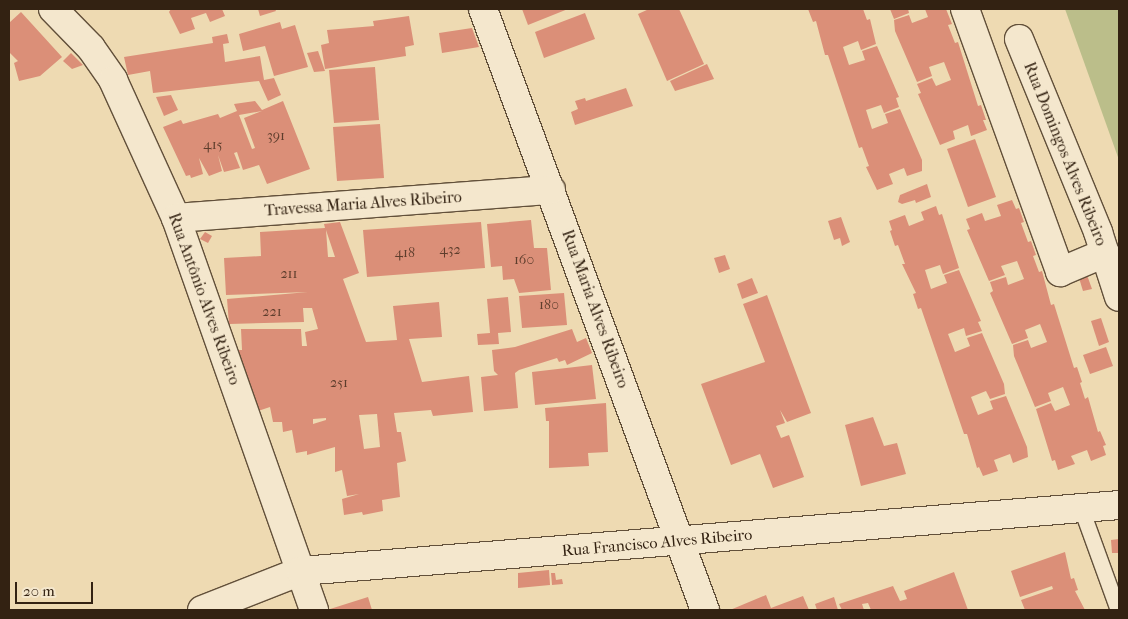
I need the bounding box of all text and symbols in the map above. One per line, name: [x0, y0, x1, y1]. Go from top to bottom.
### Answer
street label: Rua Domingos Alves Ribeiro: [1019, 59, 1111, 249]
house number: 391: [267, 128, 285, 144]
house number: 415: [203, 137, 223, 153]
street label: Travessa Maria Alves Ribeiro: [264, 188, 462, 220]
street label: Rua Antônio Alves Ribeiro: [164, 210, 244, 388]
street label: Rua Maria Alves Ribeiro: [557, 227, 633, 391]
house number: 432: [439, 242, 461, 258]
house number: 418: [395, 245, 415, 261]
house number: 160: [514, 252, 534, 268]
house number: 211: [280, 266, 298, 282]
house number: 180: [539, 297, 559, 313]
house number: 221: [262, 304, 282, 320]
house number: 251: [330, 375, 348, 391]
street label: Rua Francisco Alves Ribeiro: [561, 525, 753, 561]
scale bar: [18, 572, 95, 604]
text: 20 m: [23, 582, 55, 600]

